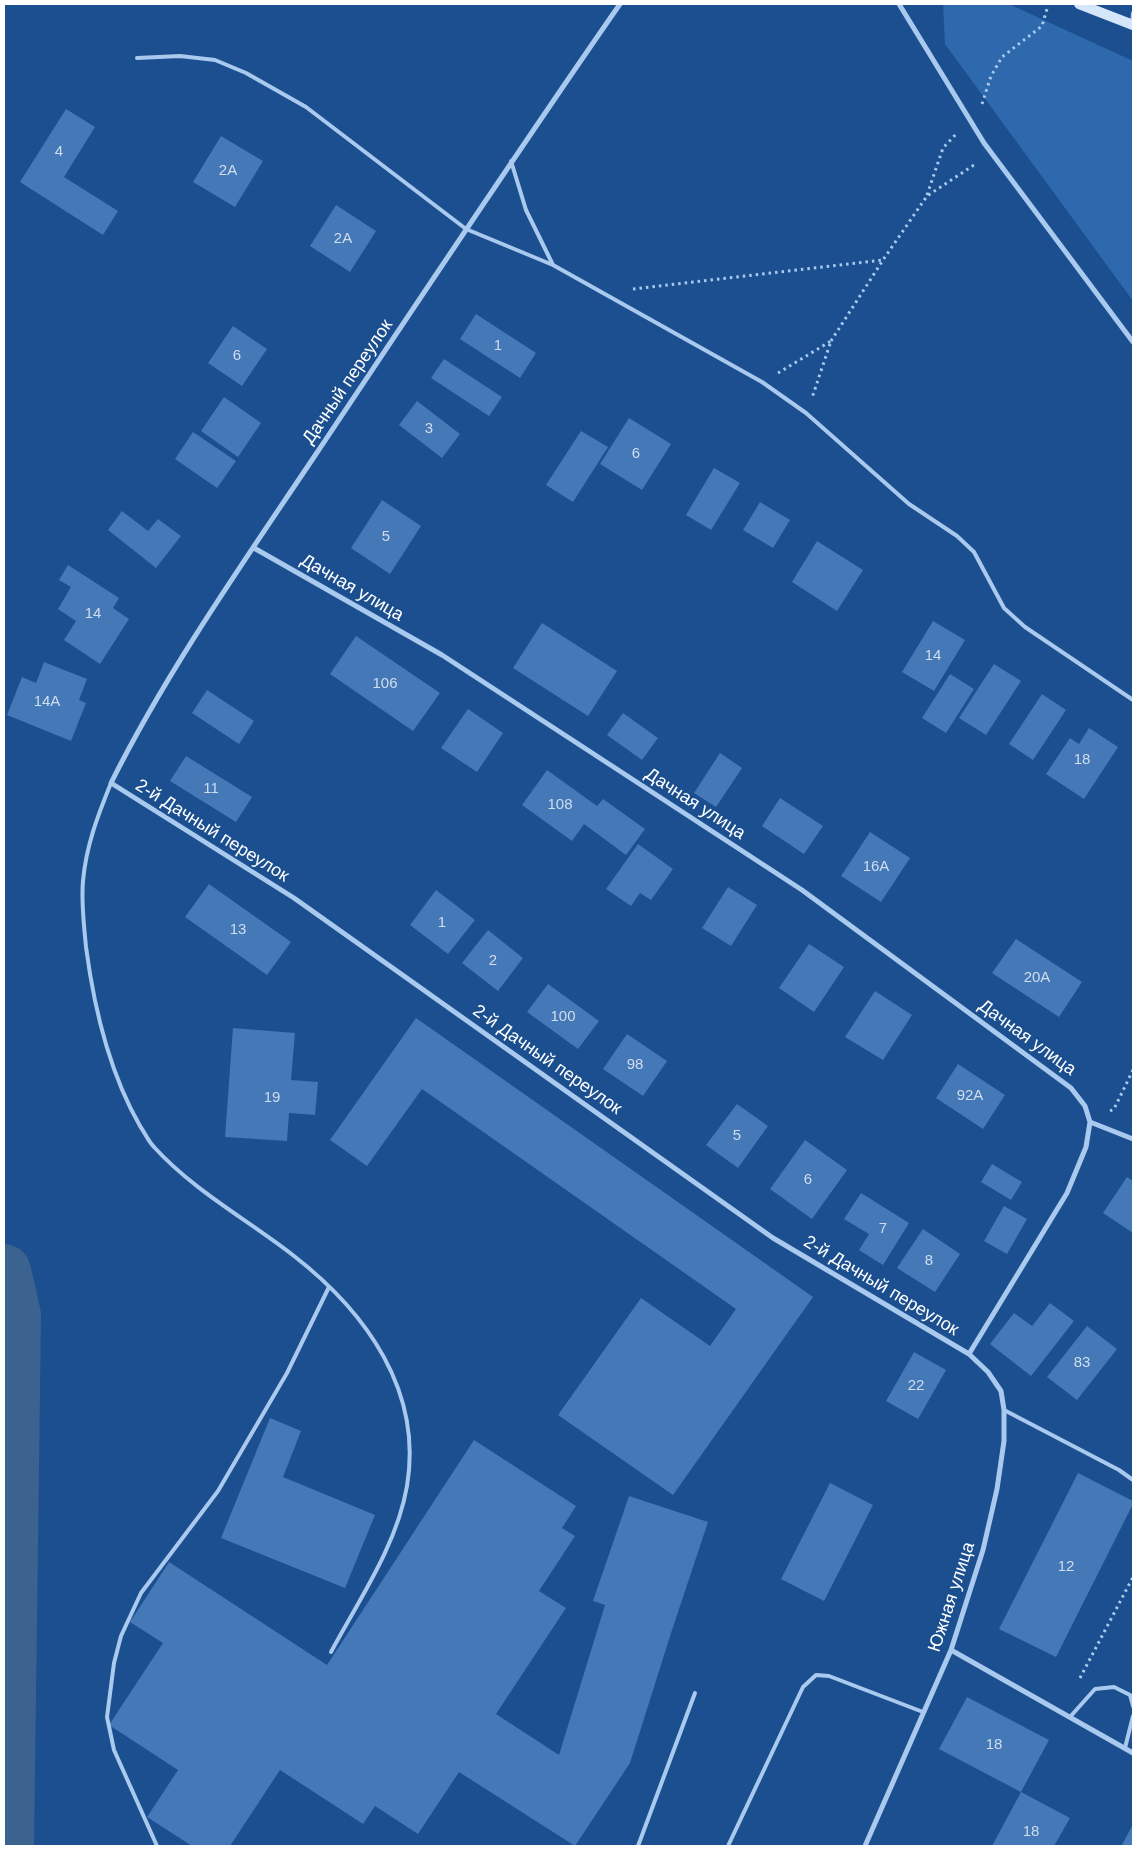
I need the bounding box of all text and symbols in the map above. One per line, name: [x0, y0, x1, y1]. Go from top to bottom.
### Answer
house number: 4: [55, 143, 63, 161]
house number: 2А: [219, 162, 237, 180]
house number: 2А: [334, 230, 352, 248]
street label: Дачный переулок: [298, 315, 398, 449]
house number: 1: [494, 337, 502, 355]
house number: 6: [233, 347, 241, 365]
house number: 3: [425, 420, 433, 438]
house number: 6: [632, 445, 640, 463]
house number: 5: [382, 528, 390, 546]
street label: Дачная улица: [297, 550, 407, 626]
house number: 14: [85, 605, 101, 623]
house number: 14: [925, 647, 941, 665]
house number: 106: [372, 675, 398, 693]
house number: 14А: [34, 693, 60, 711]
house number: 18: [1074, 751, 1090, 769]
street label: Дачная улица: [641, 764, 749, 844]
street label: 2-й Дачный переулок: [131, 775, 293, 887]
house number: 11: [203, 780, 219, 798]
house number: 108: [547, 796, 573, 814]
house number: 16А: [863, 858, 889, 876]
house number: 1: [438, 914, 446, 932]
house number: 13: [230, 921, 246, 939]
house number: 2: [489, 952, 497, 970]
house number: 20А: [1024, 969, 1050, 987]
street label: Дачная улица: [974, 995, 1080, 1081]
street label: 2-й Дачный переулок: [468, 1000, 626, 1120]
house number: 100: [550, 1008, 576, 1026]
house number: 98: [627, 1056, 643, 1074]
house number: 92А: [957, 1087, 983, 1105]
house number: 19: [264, 1089, 280, 1107]
house number: 5: [733, 1127, 741, 1145]
house number: 6: [804, 1171, 812, 1189]
house number: 7: [879, 1220, 887, 1238]
street label: 2-й Дачный переулок: [800, 1231, 962, 1341]
house number: 8: [925, 1252, 933, 1270]
house number: 83: [1074, 1354, 1090, 1372]
house number: 22: [908, 1377, 924, 1395]
street label: Южная улица: [924, 1539, 980, 1655]
house number: 12: [1058, 1558, 1074, 1576]
house number: 18: [986, 1736, 1002, 1754]
house number: 18: [1023, 1823, 1039, 1841]

